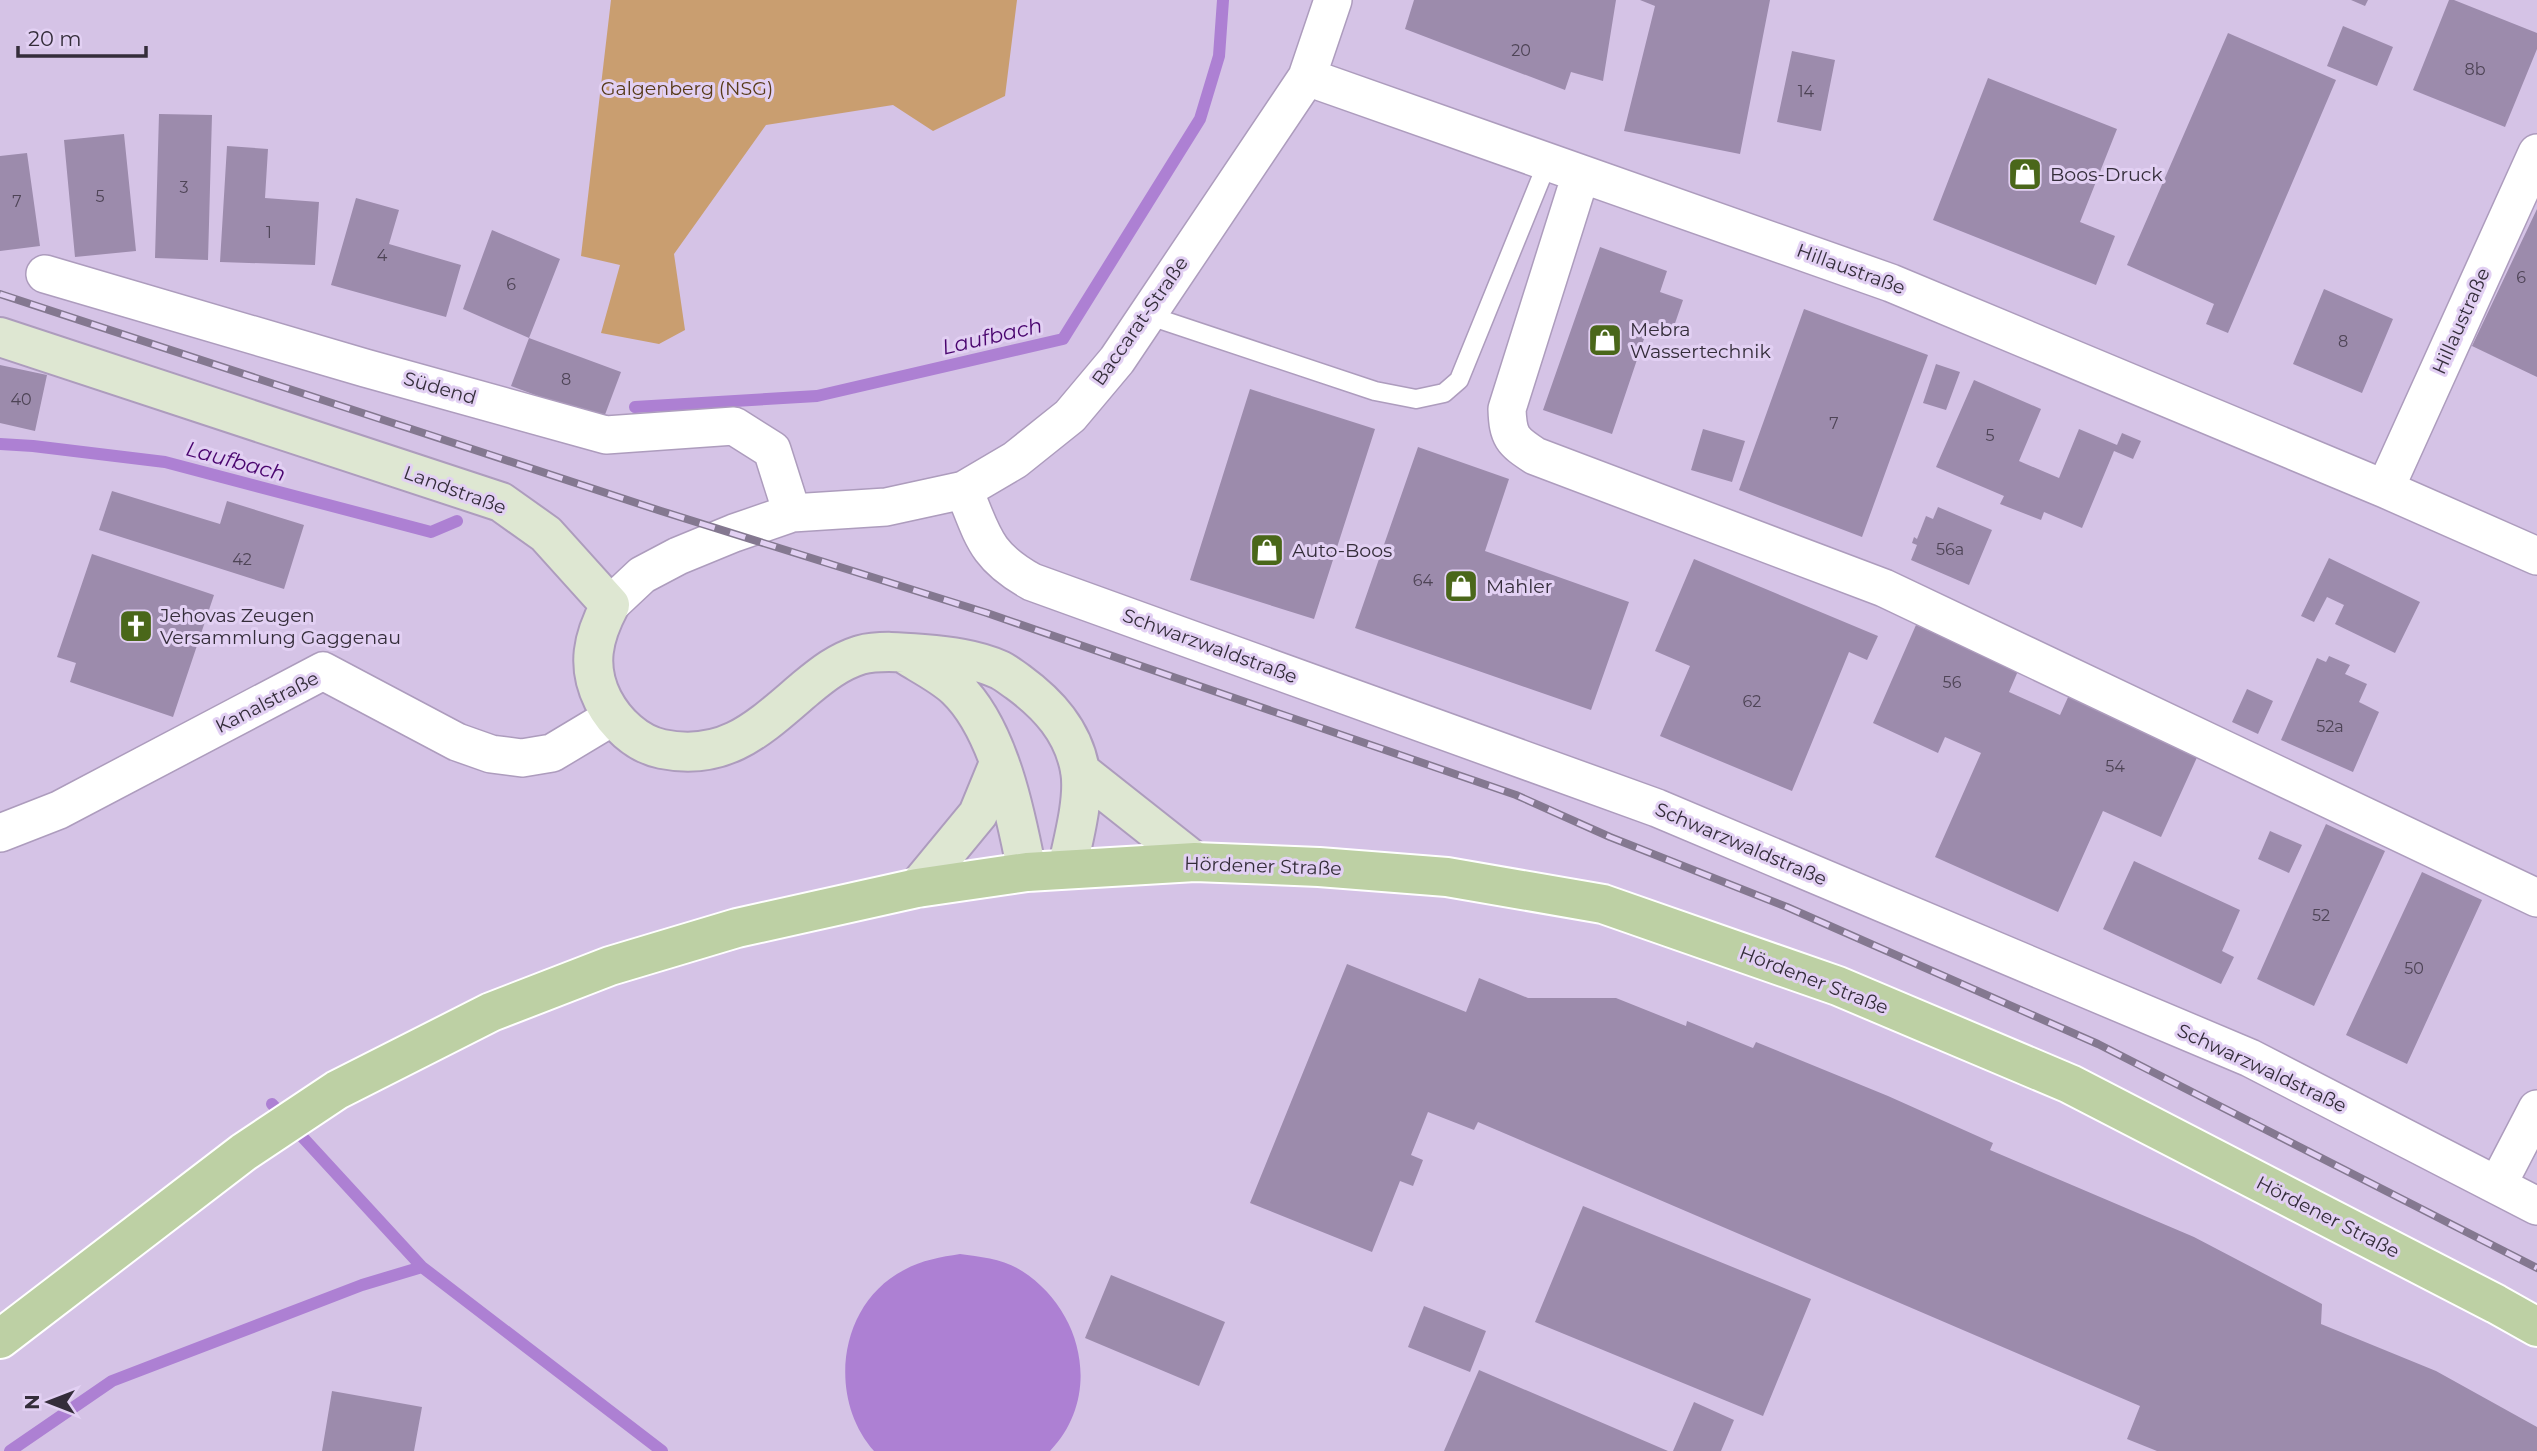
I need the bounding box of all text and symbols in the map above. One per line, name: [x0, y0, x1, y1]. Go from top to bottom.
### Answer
scale bar: [18, 14, 145, 58]
text: 20 m: [28, 26, 82, 51]
house number: 20: [1511, 41, 1531, 60]
house number: 8b: [2464, 60, 2486, 79]
park label: Galgenberg (NSG): [601, 77, 773, 100]
house number: 14: [1798, 82, 1815, 101]
shop icon: Boos-Druck: [2006, 155, 2044, 193]
place label: Boos-Druck: [2050, 163, 2163, 186]
house number: 3: [179, 178, 189, 197]
house number: 5: [95, 187, 105, 206]
house number: 7: [12, 192, 22, 211]
house number: 1: [266, 223, 272, 242]
street label: Hillaustraße: [1794, 239, 1908, 299]
house number: 4: [377, 246, 388, 265]
street label: Baccarat-Straße: [1087, 252, 1193, 390]
street label: Hillaustraße: [2427, 264, 2495, 378]
house number: 6: [2516, 268, 2526, 287]
house number: 6: [506, 275, 516, 294]
water label: Laufbach: [939, 312, 1045, 360]
place label: Mebra Wassertechnik: [1630, 318, 1771, 363]
shop icon: Mebra Wassertechnik: [1586, 321, 1624, 359]
house number: 8: [2338, 332, 2348, 351]
street label: Südend: [401, 367, 479, 409]
house number: 8: [561, 370, 571, 389]
house number: 40: [10, 390, 32, 409]
house number: 7: [1829, 414, 1839, 433]
house number: 5: [1985, 426, 1995, 445]
water label: Laufbach: [183, 436, 289, 486]
street label: Landstraße: [401, 461, 509, 519]
shop icon: Auto-Boos: [1248, 531, 1286, 569]
place label: Auto-Boos: [1292, 539, 1392, 562]
house number: 56a: [1936, 540, 1964, 559]
house number: 42: [232, 550, 252, 569]
shop icon: Mahler: [1442, 567, 1480, 605]
house number: 64: [1413, 571, 1434, 590]
place label: Mahler: [1486, 575, 1552, 598]
place label: Jehovas Zeugen Versammlung Gaggenau: [159, 604, 401, 649]
street label: Schwarzwaldstraße: [1119, 604, 1301, 688]
church icon: Jehovas Zeugen Versammlung Gaggenau: [117, 607, 155, 645]
street label: Kanalstraße: [212, 666, 322, 738]
house number: 56: [1943, 673, 1962, 692]
house number: 62: [1743, 692, 1761, 711]
house number: 52a: [2316, 717, 2344, 736]
house number: 54: [2105, 757, 2125, 776]
street label: Schwarzwaldstraße: [1652, 797, 1830, 891]
street label: Hördener Straße: [1184, 852, 1342, 880]
house number: 52: [2312, 906, 2330, 925]
street label: Hördener Straße: [1736, 941, 1892, 1019]
house number: 50: [2404, 959, 2424, 978]
street label: Schwarzwaldstraße: [2174, 1019, 2350, 1117]
street label: Hördener Straße: [2253, 1171, 2403, 1263]
north arrow: [14, 1367, 84, 1437]
text: N: [21, 1394, 44, 1410]

